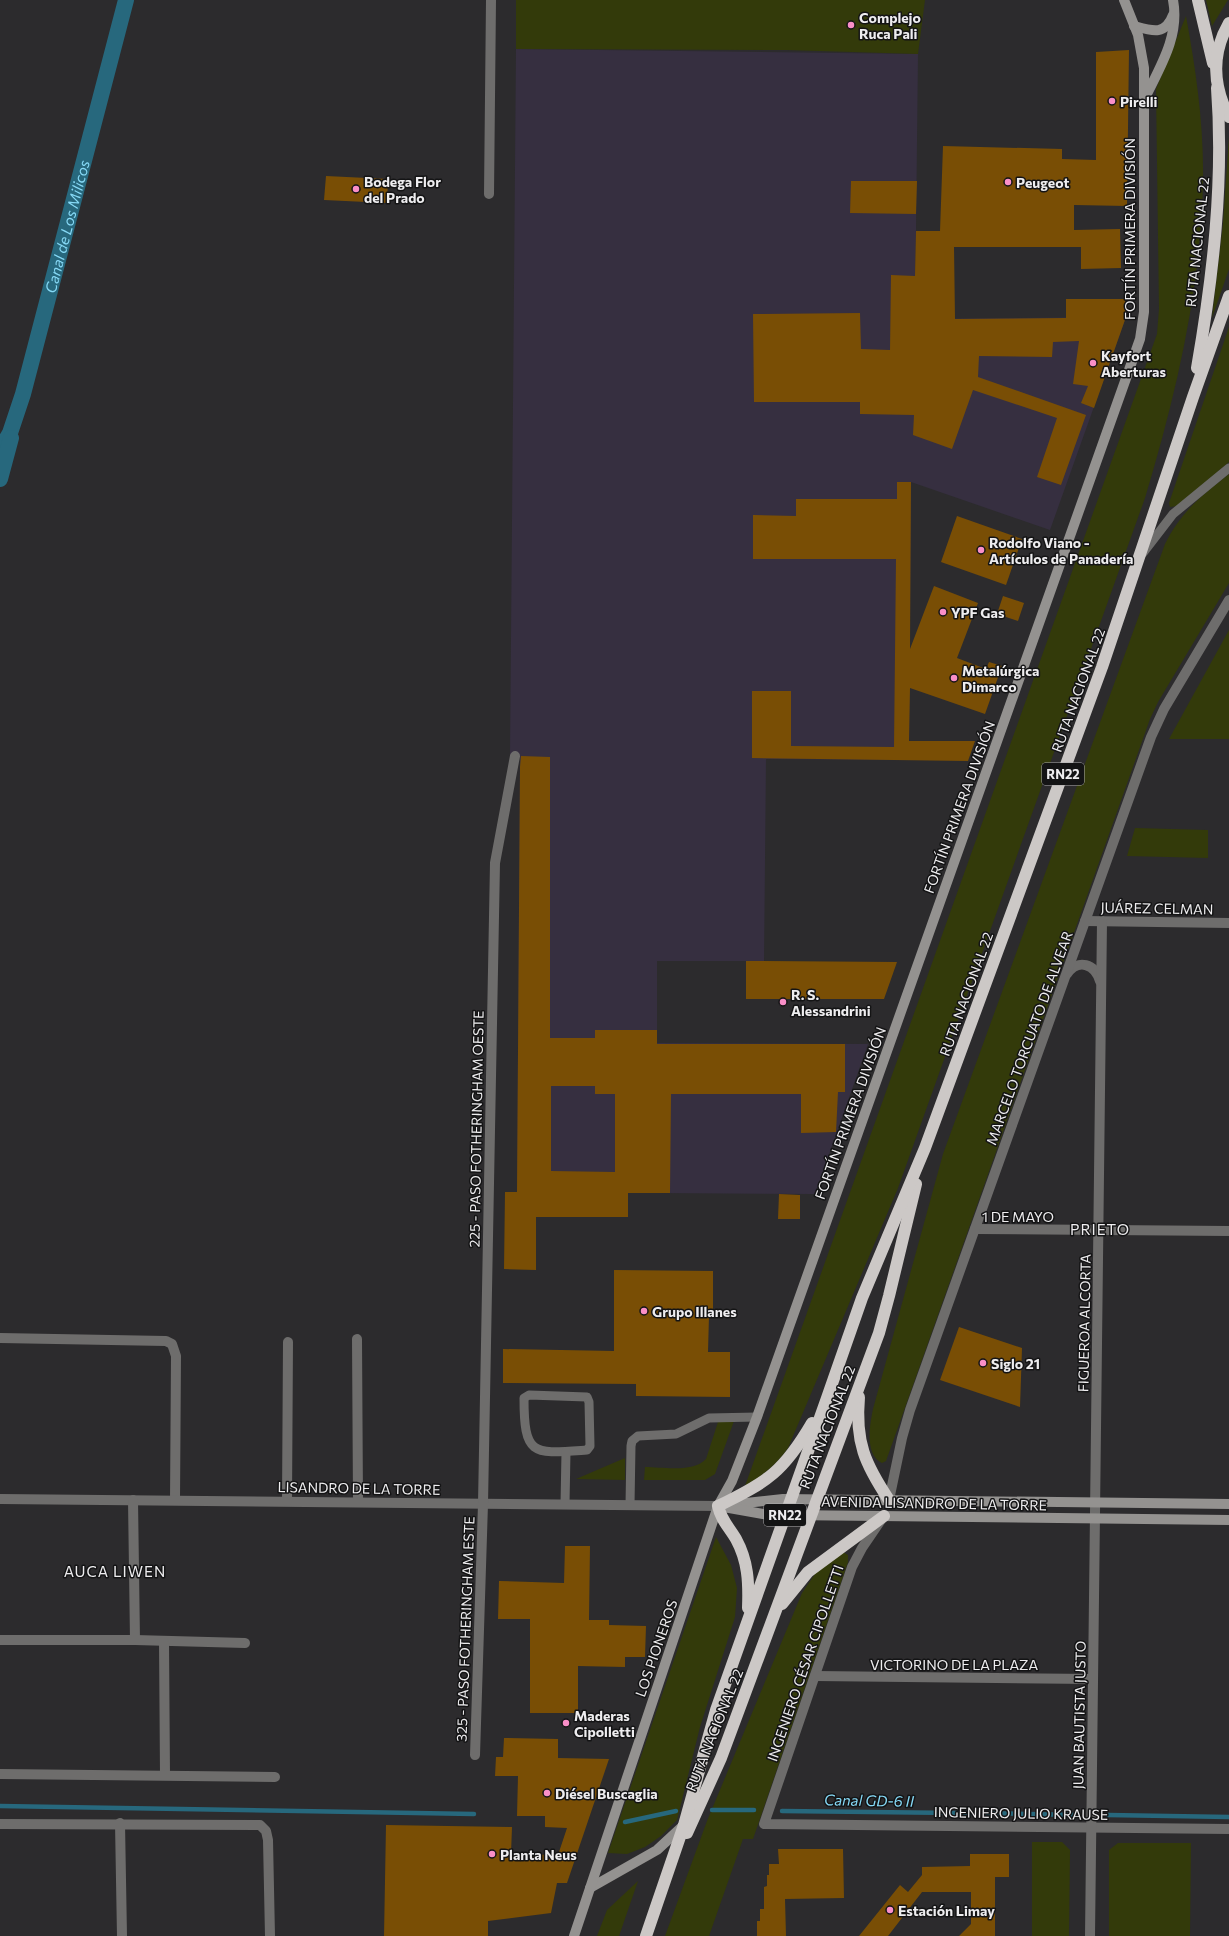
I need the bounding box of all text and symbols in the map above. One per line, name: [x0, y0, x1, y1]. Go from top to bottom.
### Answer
place label: Complejo Ruca Pali: [859, 9, 921, 42]
marker: Complejo Ruca Pali: [846, 20, 856, 30]
place label: Pirelli: [1120, 93, 1158, 110]
marker: Pirelli: [1107, 96, 1117, 106]
street label: FORTÍN PRIMERA DIVISIÓN: [1121, 138, 1138, 320]
water label: Canal de Los Milicos: [41, 158, 93, 295]
place label: Bodega Flor del Prado: [364, 173, 441, 206]
place label: Peugeot: [1016, 174, 1069, 191]
street label: RUTA NACIONAL 22: [1182, 176, 1212, 308]
marker: Peugeot: [1003, 177, 1013, 187]
marker: Bodega Flor del Prado: [351, 184, 361, 194]
place label: Kayfort Aberturas: [1101, 347, 1166, 380]
marker: Kayfort Aberturas: [1088, 358, 1098, 368]
place label: Rodolfo Viano - Artículos de Panadería: [989, 534, 1133, 567]
marker: Rodolfo Viano - Artículos de Panadería: [976, 545, 986, 555]
place label: YPF Gas: [951, 604, 1005, 621]
marker: YPF Gas: [938, 607, 948, 617]
street label: RUTA NACIONAL 22: [1048, 626, 1108, 754]
place label: Metalúrgica Dimarco: [962, 662, 1039, 695]
marker: Metalúrgica Dimarco: [949, 673, 959, 683]
street label: FORTÍN PRIMERA DIVISIÓN: [920, 719, 998, 895]
road number: RN22: [1042, 763, 1084, 785]
street label: JUÁREZ CELMAN: [1100, 899, 1214, 917]
street label: MARCELO TORCUATO DE ALVEAR: [982, 929, 1076, 1147]
street label: RUTA NACIONAL 22: [936, 930, 996, 1058]
place label: R. S. Alessandrini: [791, 986, 871, 1019]
marker: R. S. Alessandrini: [778, 997, 788, 1007]
street label: 225 - PASO FOTHERINGHAM OESTE: [465, 1010, 487, 1248]
street label: FORTÍN PRIMERA DIVISIÓN: [811, 1025, 889, 1201]
street label: 1 DE MAYO: [982, 1208, 1054, 1225]
district label: PRIETO: [1070, 1220, 1130, 1238]
street label: FIGUEROA ALCORTA: [1074, 1253, 1094, 1392]
place label: Grupo Illanes: [652, 1303, 737, 1320]
marker: Grupo Illanes: [639, 1306, 649, 1316]
place label: Siglo 21: [991, 1355, 1040, 1372]
marker: Siglo 21: [978, 1358, 988, 1368]
street label: RUTA NACIONAL 22: [796, 1363, 858, 1491]
street label: LISANDRO DE LA TORRE: [278, 1478, 440, 1498]
street label: AVENIDA LISANDRO DE LA TORRE: [821, 1493, 1047, 1513]
road number: RN22: [764, 1504, 806, 1526]
street label: 325 - PASO FOTHERINGHAM ESTE: [453, 1516, 477, 1742]
district label: AUCA LIWEN: [64, 1562, 166, 1580]
street label: INGENIERO CÉSAR CIPOLLETTI: [763, 1562, 847, 1764]
street label: LOS PIONEROS: [631, 1597, 681, 1699]
street label: JUAN BAUTISTA JUSTO: [1069, 1641, 1089, 1789]
street label: VICTORINO DE LA PLAZA: [870, 1656, 1038, 1673]
street label: RUTA NACIONAL 22: [682, 1666, 746, 1794]
place label: Maderas Cipolletti: [574, 1707, 635, 1740]
marker: Maderas Cipolletti: [561, 1718, 571, 1728]
place label: Diésel Buscaglia: [555, 1785, 658, 1802]
marker: Diésel Buscaglia: [542, 1788, 552, 1798]
water label: Canal GD-6 II: [824, 1790, 915, 1810]
street label: INGENIERO JULIO KRAUSE: [934, 1803, 1108, 1823]
place label: Planta Neus: [500, 1846, 577, 1863]
marker: Planta Neus: [487, 1849, 497, 1859]
place label: Estación Limay: [898, 1902, 995, 1919]
marker: Estación Limay: [885, 1905, 895, 1915]

